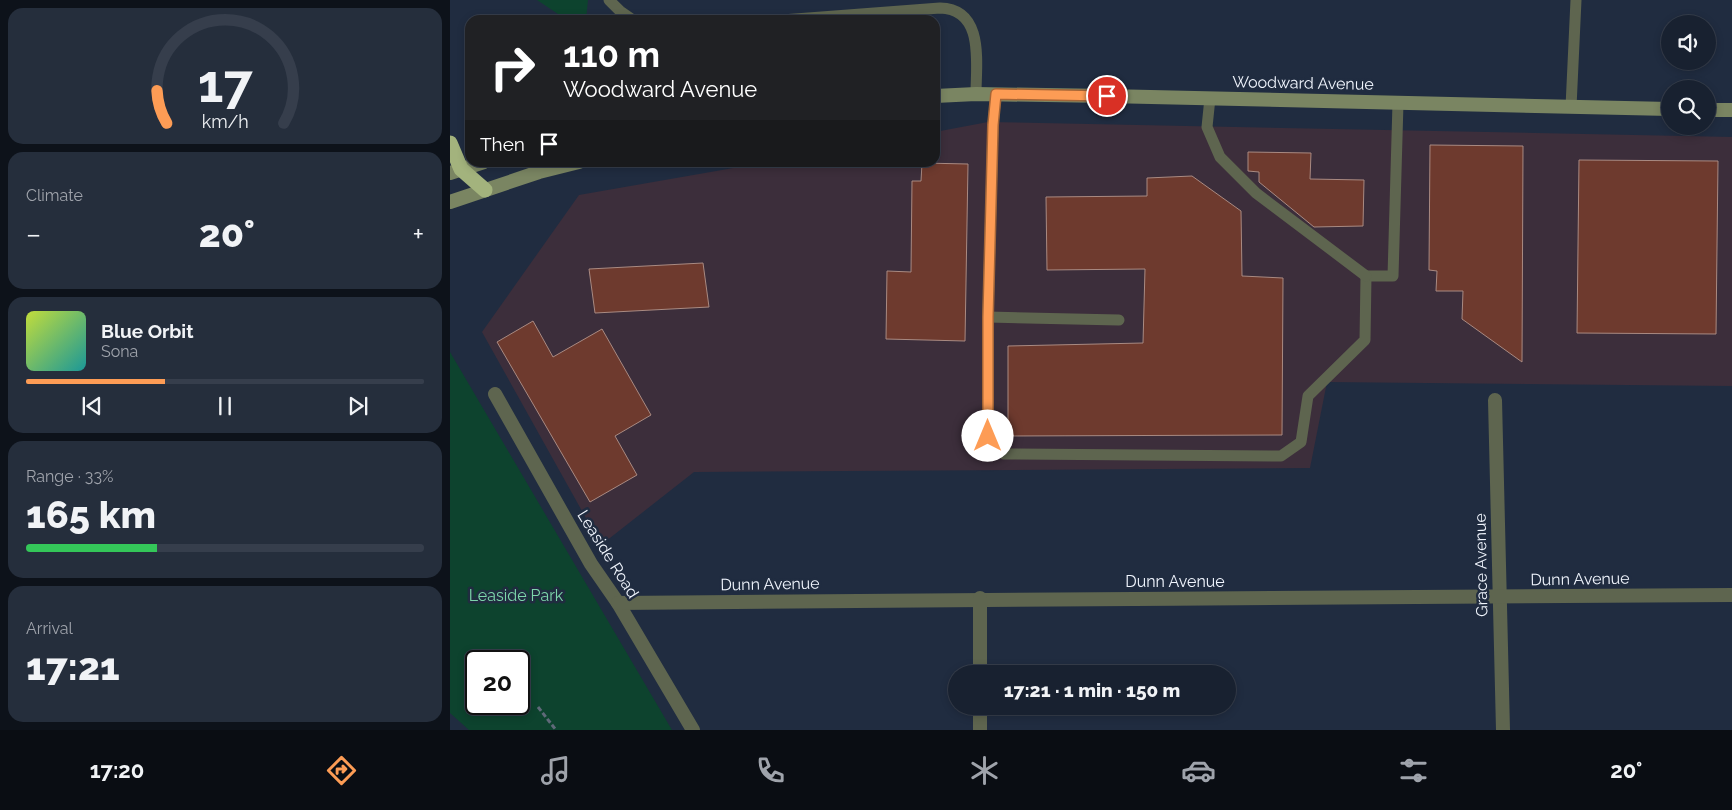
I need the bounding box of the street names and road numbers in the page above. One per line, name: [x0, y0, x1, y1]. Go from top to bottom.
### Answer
street label: Woodward Avenue: [1232, 72, 1374, 94]
street label: Leaside Road: [573, 506, 643, 602]
street label: Grace Avenue: [1471, 513, 1491, 617]
street label: Dunn Avenue: [1530, 569, 1630, 589]
street label: Dunn Avenue: [1125, 572, 1225, 591]
street label: Dunn Avenue: [720, 574, 820, 594]

